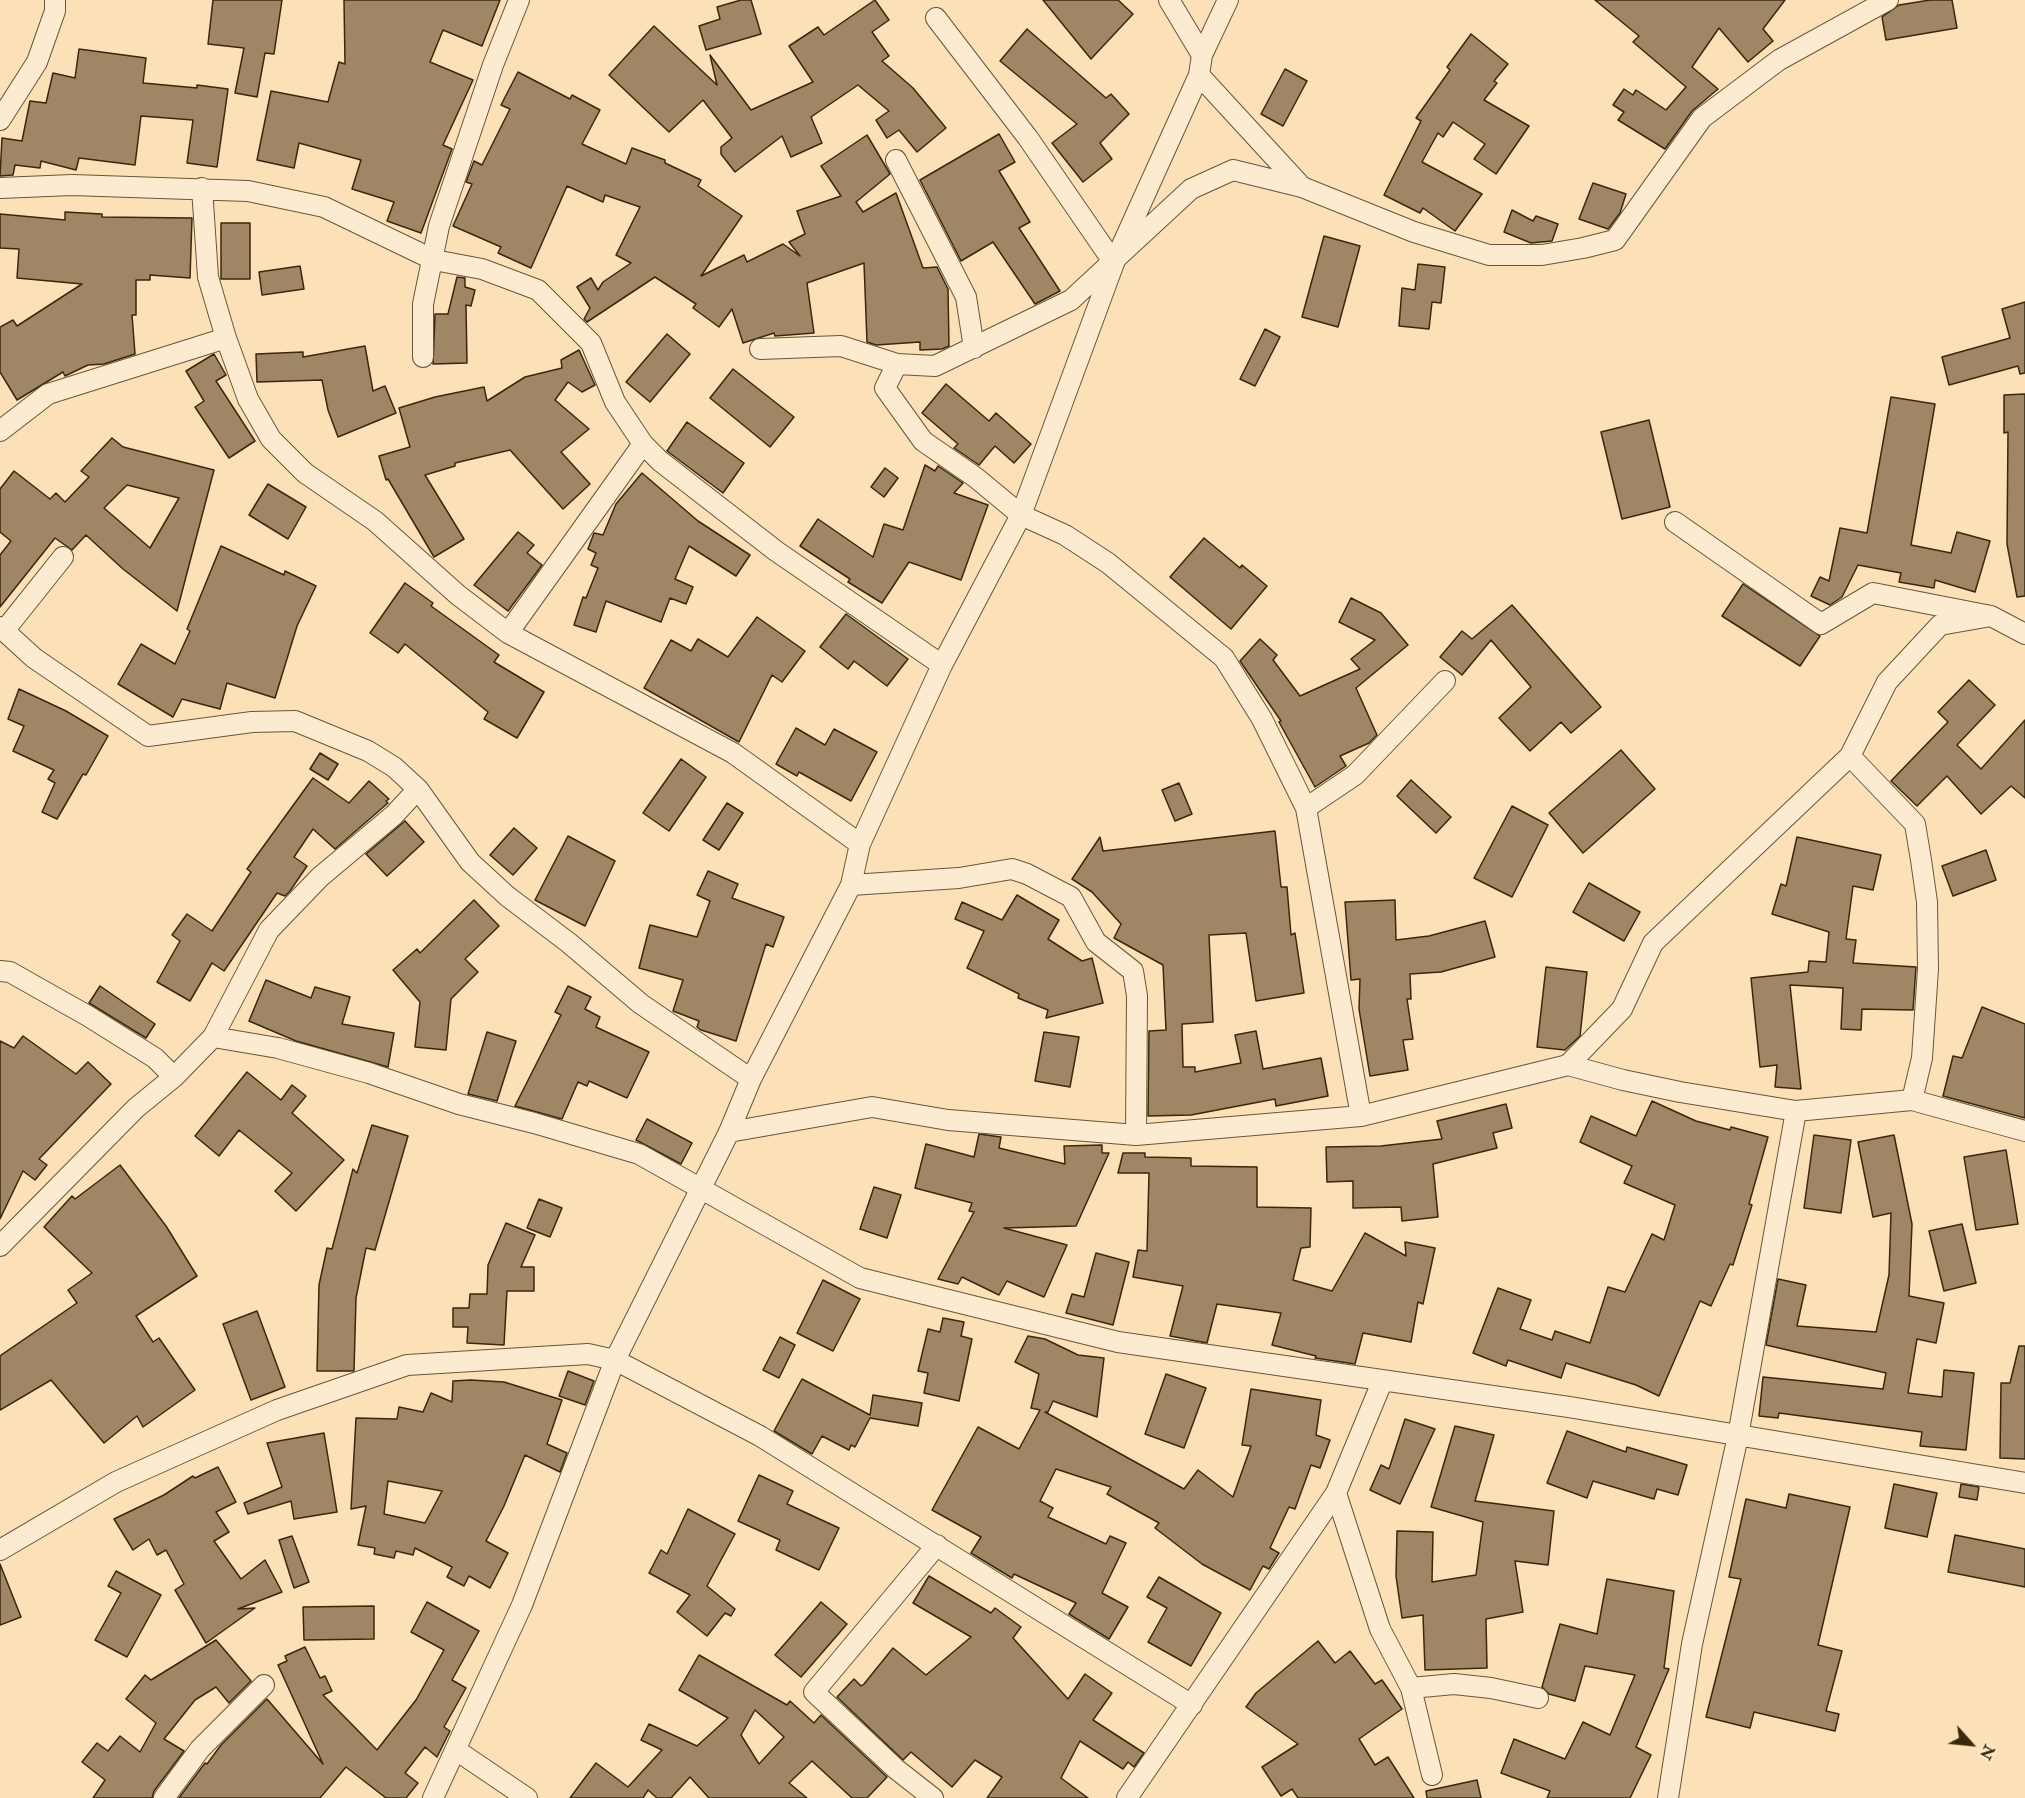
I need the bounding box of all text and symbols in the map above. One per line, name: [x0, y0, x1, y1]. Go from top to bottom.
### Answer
north arrow: [1941, 1714, 2001, 1774]
text: N: [1975, 1741, 1999, 1763]

